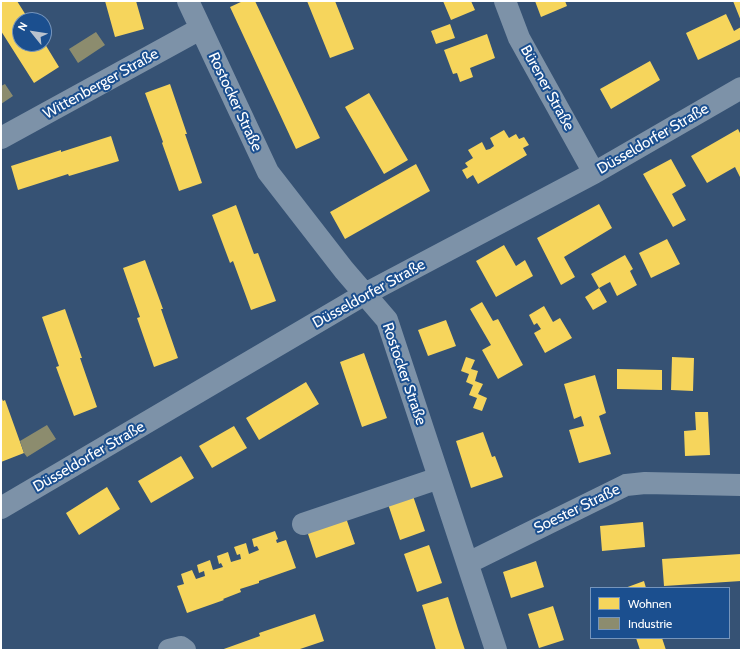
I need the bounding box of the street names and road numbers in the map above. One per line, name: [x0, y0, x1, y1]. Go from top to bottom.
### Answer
street label: Bürener Straße: [516, 42, 578, 134]
street label: Wittenberger Straße: [40, 45, 162, 123]
street label: Rostocker Straße: [204, 50, 266, 154]
street label: Düsseldorfer Straße: [594, 100, 712, 178]
street label: Düsseldorfer Straße: [310, 256, 428, 332]
street label: Rostocker Straße: [378, 320, 430, 428]
street label: Düsseldorfer Straße: [30, 418, 148, 496]
street label: Soester Straße: [531, 480, 623, 538]

